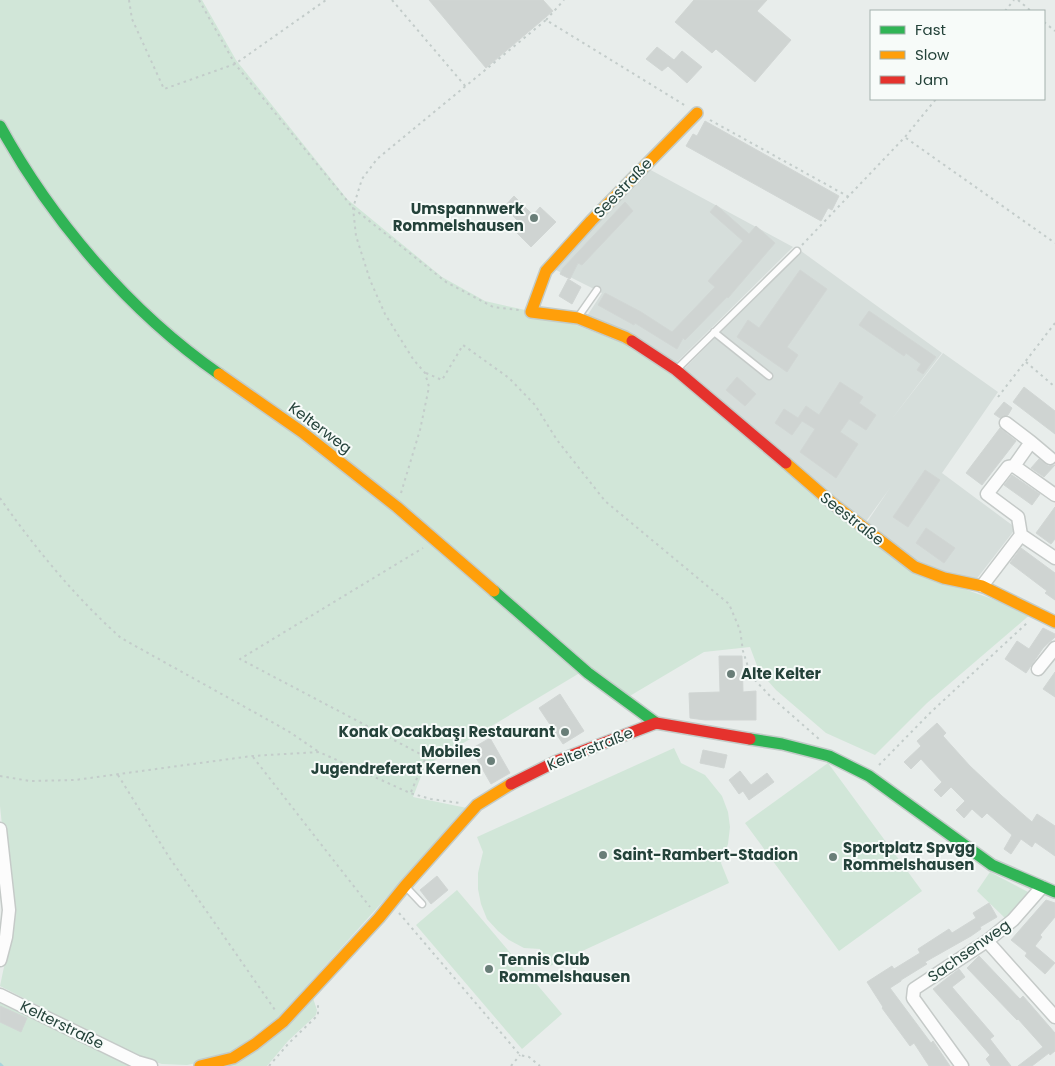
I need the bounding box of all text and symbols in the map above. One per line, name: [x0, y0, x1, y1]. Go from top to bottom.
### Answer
legend: [870, 10, 1045, 100]
text: Fast: [915, 19, 946, 40]
text: Slow: [915, 44, 950, 65]
text: Jam: [915, 69, 949, 90]
street label: Seestraße: [589, 153, 657, 222]
place label: Umspannwerk Rommelshausen: [393, 198, 525, 236]
marker: Umspannwerk Rommelshausen: [528, 212, 540, 224]
street label: Kelterweg: [284, 397, 356, 458]
street label: Seestraße: [816, 487, 889, 550]
place label: Alte Kelter: [741, 663, 821, 684]
marker: Alte Kelter: [725, 668, 737, 680]
place label: Konak Ocakbaşı Restaurant: [339, 721, 555, 742]
street label: Kelterstraße: [544, 722, 636, 775]
marker: Konak Ocakbaşı Restaurant: [559, 726, 571, 738]
place label: Mobiles Jugendreferat Kernen: [311, 741, 481, 779]
marker: Mobiles Jugendreferat Kernen: [485, 755, 497, 767]
place label: Sportplatz Spvgg Rommelshausen: [843, 837, 975, 875]
place label: Saint-Rambert-Stadion: [613, 844, 798, 865]
marker: Saint-Rambert-Stadion: [597, 849, 609, 861]
marker: Sportplatz Spvgg Rommelshausen: [827, 851, 839, 863]
street label: Sachsenweg: [923, 914, 1014, 987]
place label: Tennis Club Rommelshausen: [499, 949, 630, 987]
marker: Tennis Club Rommelshausen: [483, 963, 495, 975]
street label: Kelterstraße: [17, 995, 108, 1054]

